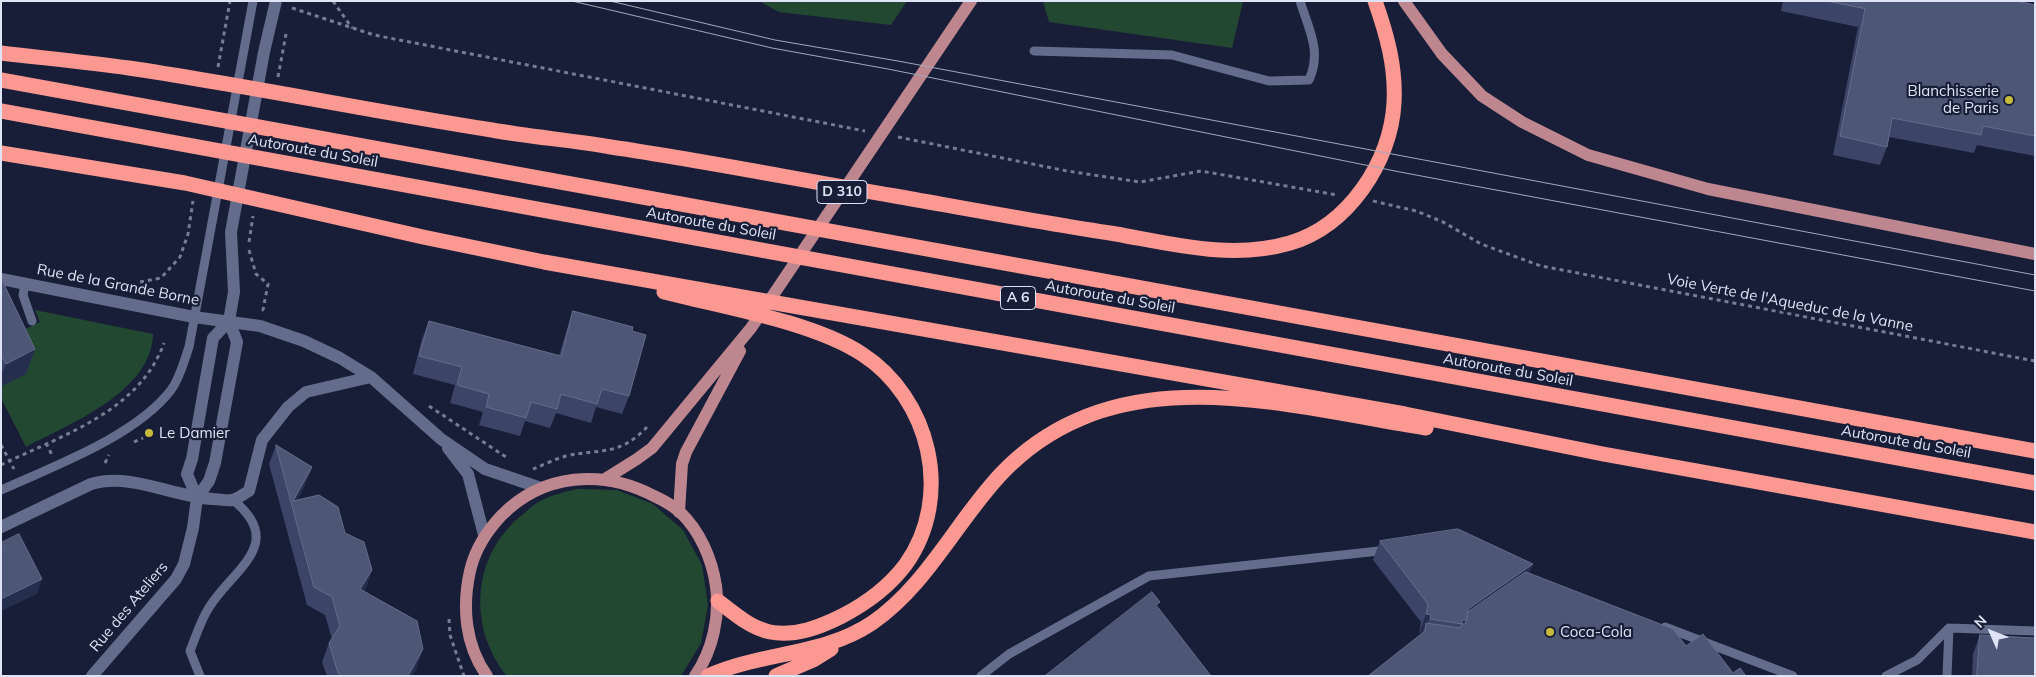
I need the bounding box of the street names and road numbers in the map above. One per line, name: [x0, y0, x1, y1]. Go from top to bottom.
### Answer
street label: Autoroute du Soleil: [247, 131, 379, 171]
road number: D 310: [817, 180, 867, 203]
street label: Autoroute du Soleil: [645, 204, 777, 244]
street label: Rue de la Grande Borne: [35, 260, 201, 310]
street label: Voie Verte de l'Aqueduc de la Vanne: [1665, 270, 1915, 336]
street label: Autoroute du Soleil: [1044, 277, 1176, 317]
road number: A 6: [1000, 286, 1036, 310]
street label: Autoroute du Soleil: [1442, 350, 1574, 390]
street label: Autoroute du Soleil: [1840, 422, 1972, 462]
street label: Rue des Ateliers: [86, 558, 172, 656]

